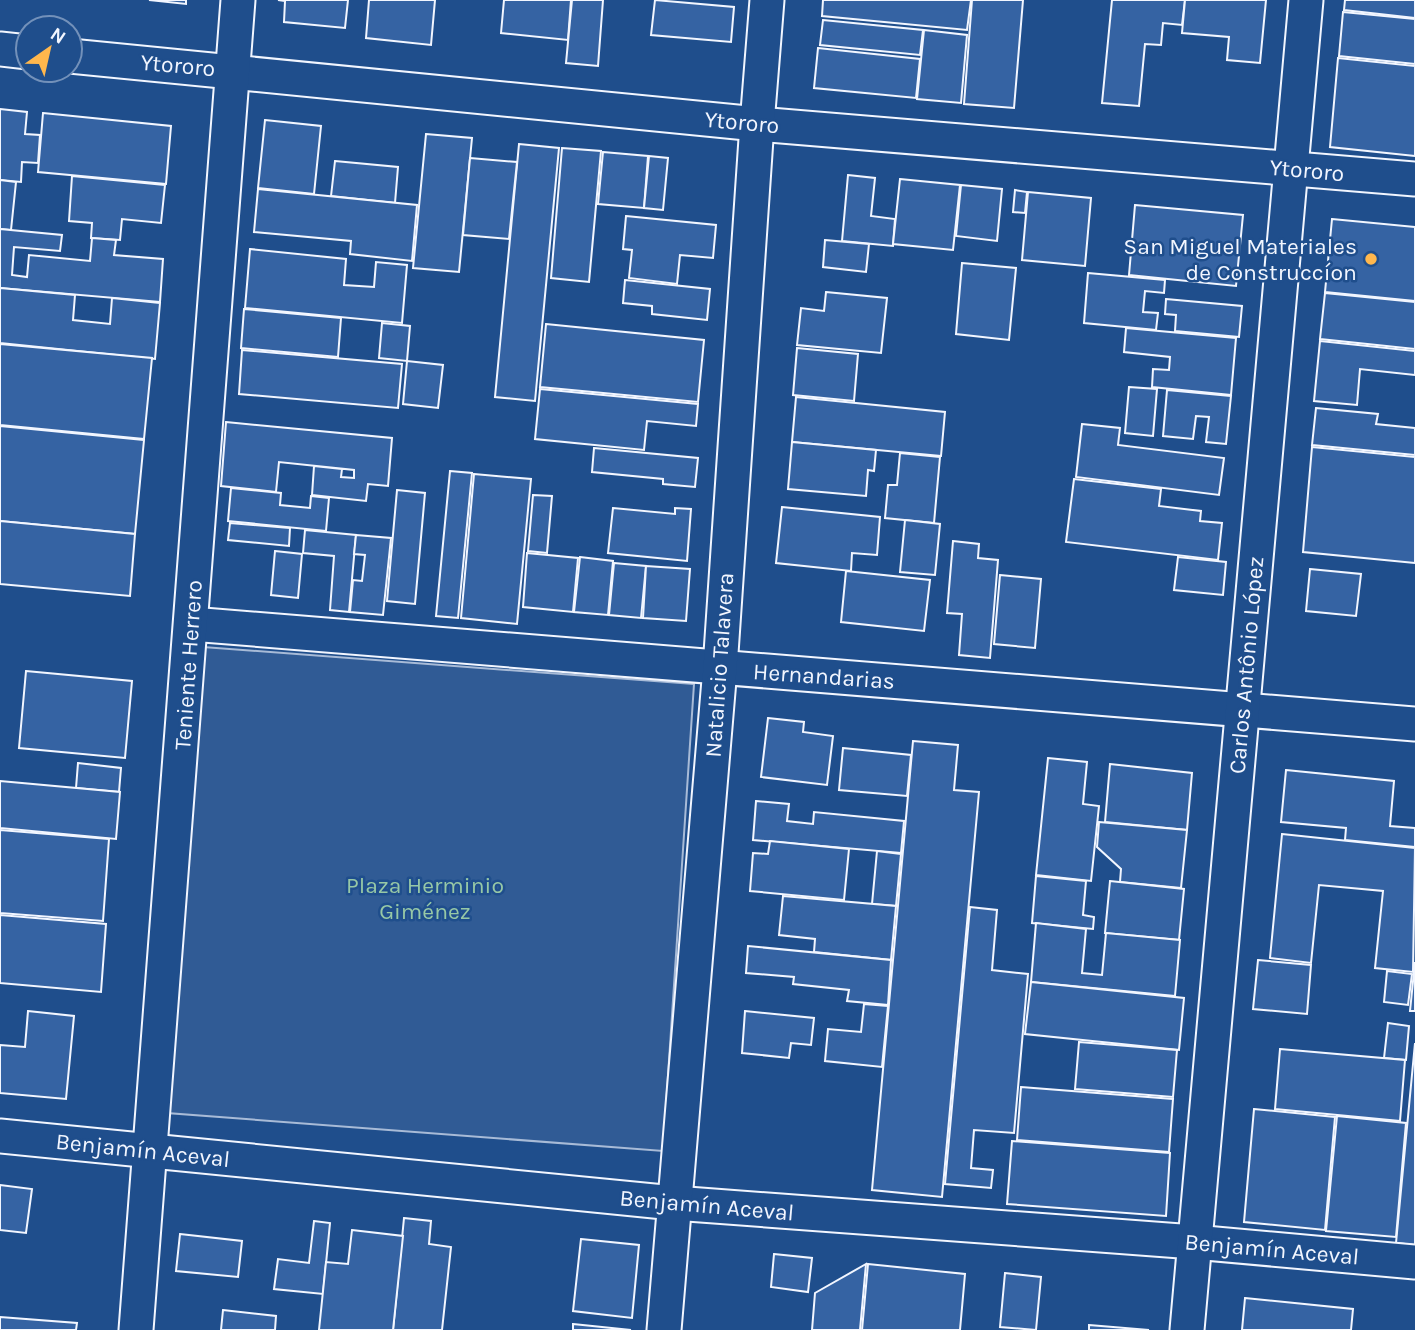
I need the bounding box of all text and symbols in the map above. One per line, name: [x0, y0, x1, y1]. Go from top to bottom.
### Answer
north arrow: [14, 14, 84, 84]
text: N: [46, 23, 70, 49]
street label: Ytororo: [140, 49, 216, 82]
street label: Ytororo: [704, 106, 780, 139]
street label: Ytororo: [1269, 154, 1345, 187]
place label: San Miguel Materiales de Construccíon: [1123, 233, 1357, 286]
marker: San Miguel Materiales de Construccíon: [1363, 251, 1379, 267]
street label: Carlos Antônio López: [1224, 555, 1269, 775]
street label: Natalicio Talavera: [700, 572, 739, 758]
street label: Teniente Herrero: [169, 579, 208, 751]
street label: Hernandarias: [752, 658, 896, 695]
park label: Plaza Herminio Giménez: [346, 872, 504, 925]
street label: Benjamín Aceval: [54, 1128, 231, 1173]
street label: Benjamín Aceval: [619, 1184, 795, 1227]
street label: Benjamín Aceval: [1184, 1228, 1360, 1271]

